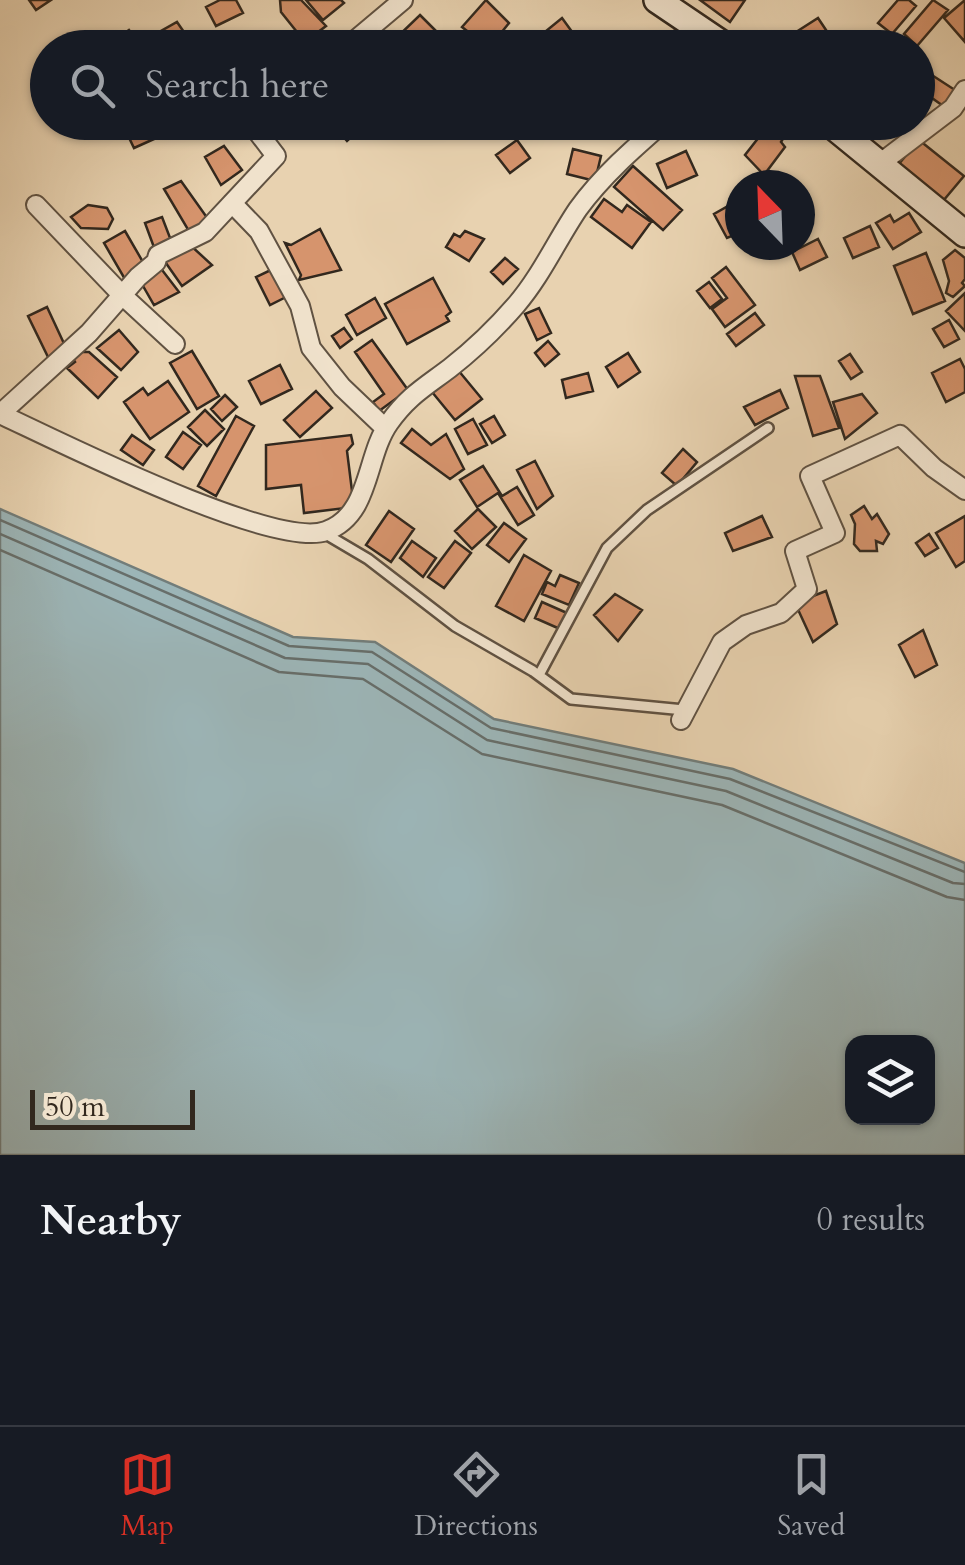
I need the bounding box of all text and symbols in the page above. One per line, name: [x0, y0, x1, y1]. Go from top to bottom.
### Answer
search box: [30, 30, 935, 140]
icon: search: [65, 58, 120, 113]
text: Search here: [145, 59, 329, 111]
north arrow: [725, 170, 815, 260]
map controls: [845, 1035, 935, 1125]
button: layers: [845, 1035, 935, 1125]
scale bar: [30, 1085, 195, 1130]
text: 50 m: [45, 1088, 105, 1126]
text: Nearby: [40, 1192, 182, 1249]
text: 0 results: [817, 1198, 925, 1242]
tab: Map: [120, 1447, 175, 1545]
tab: Directions: [414, 1447, 538, 1545]
tab: Saved: [777, 1447, 845, 1545]

